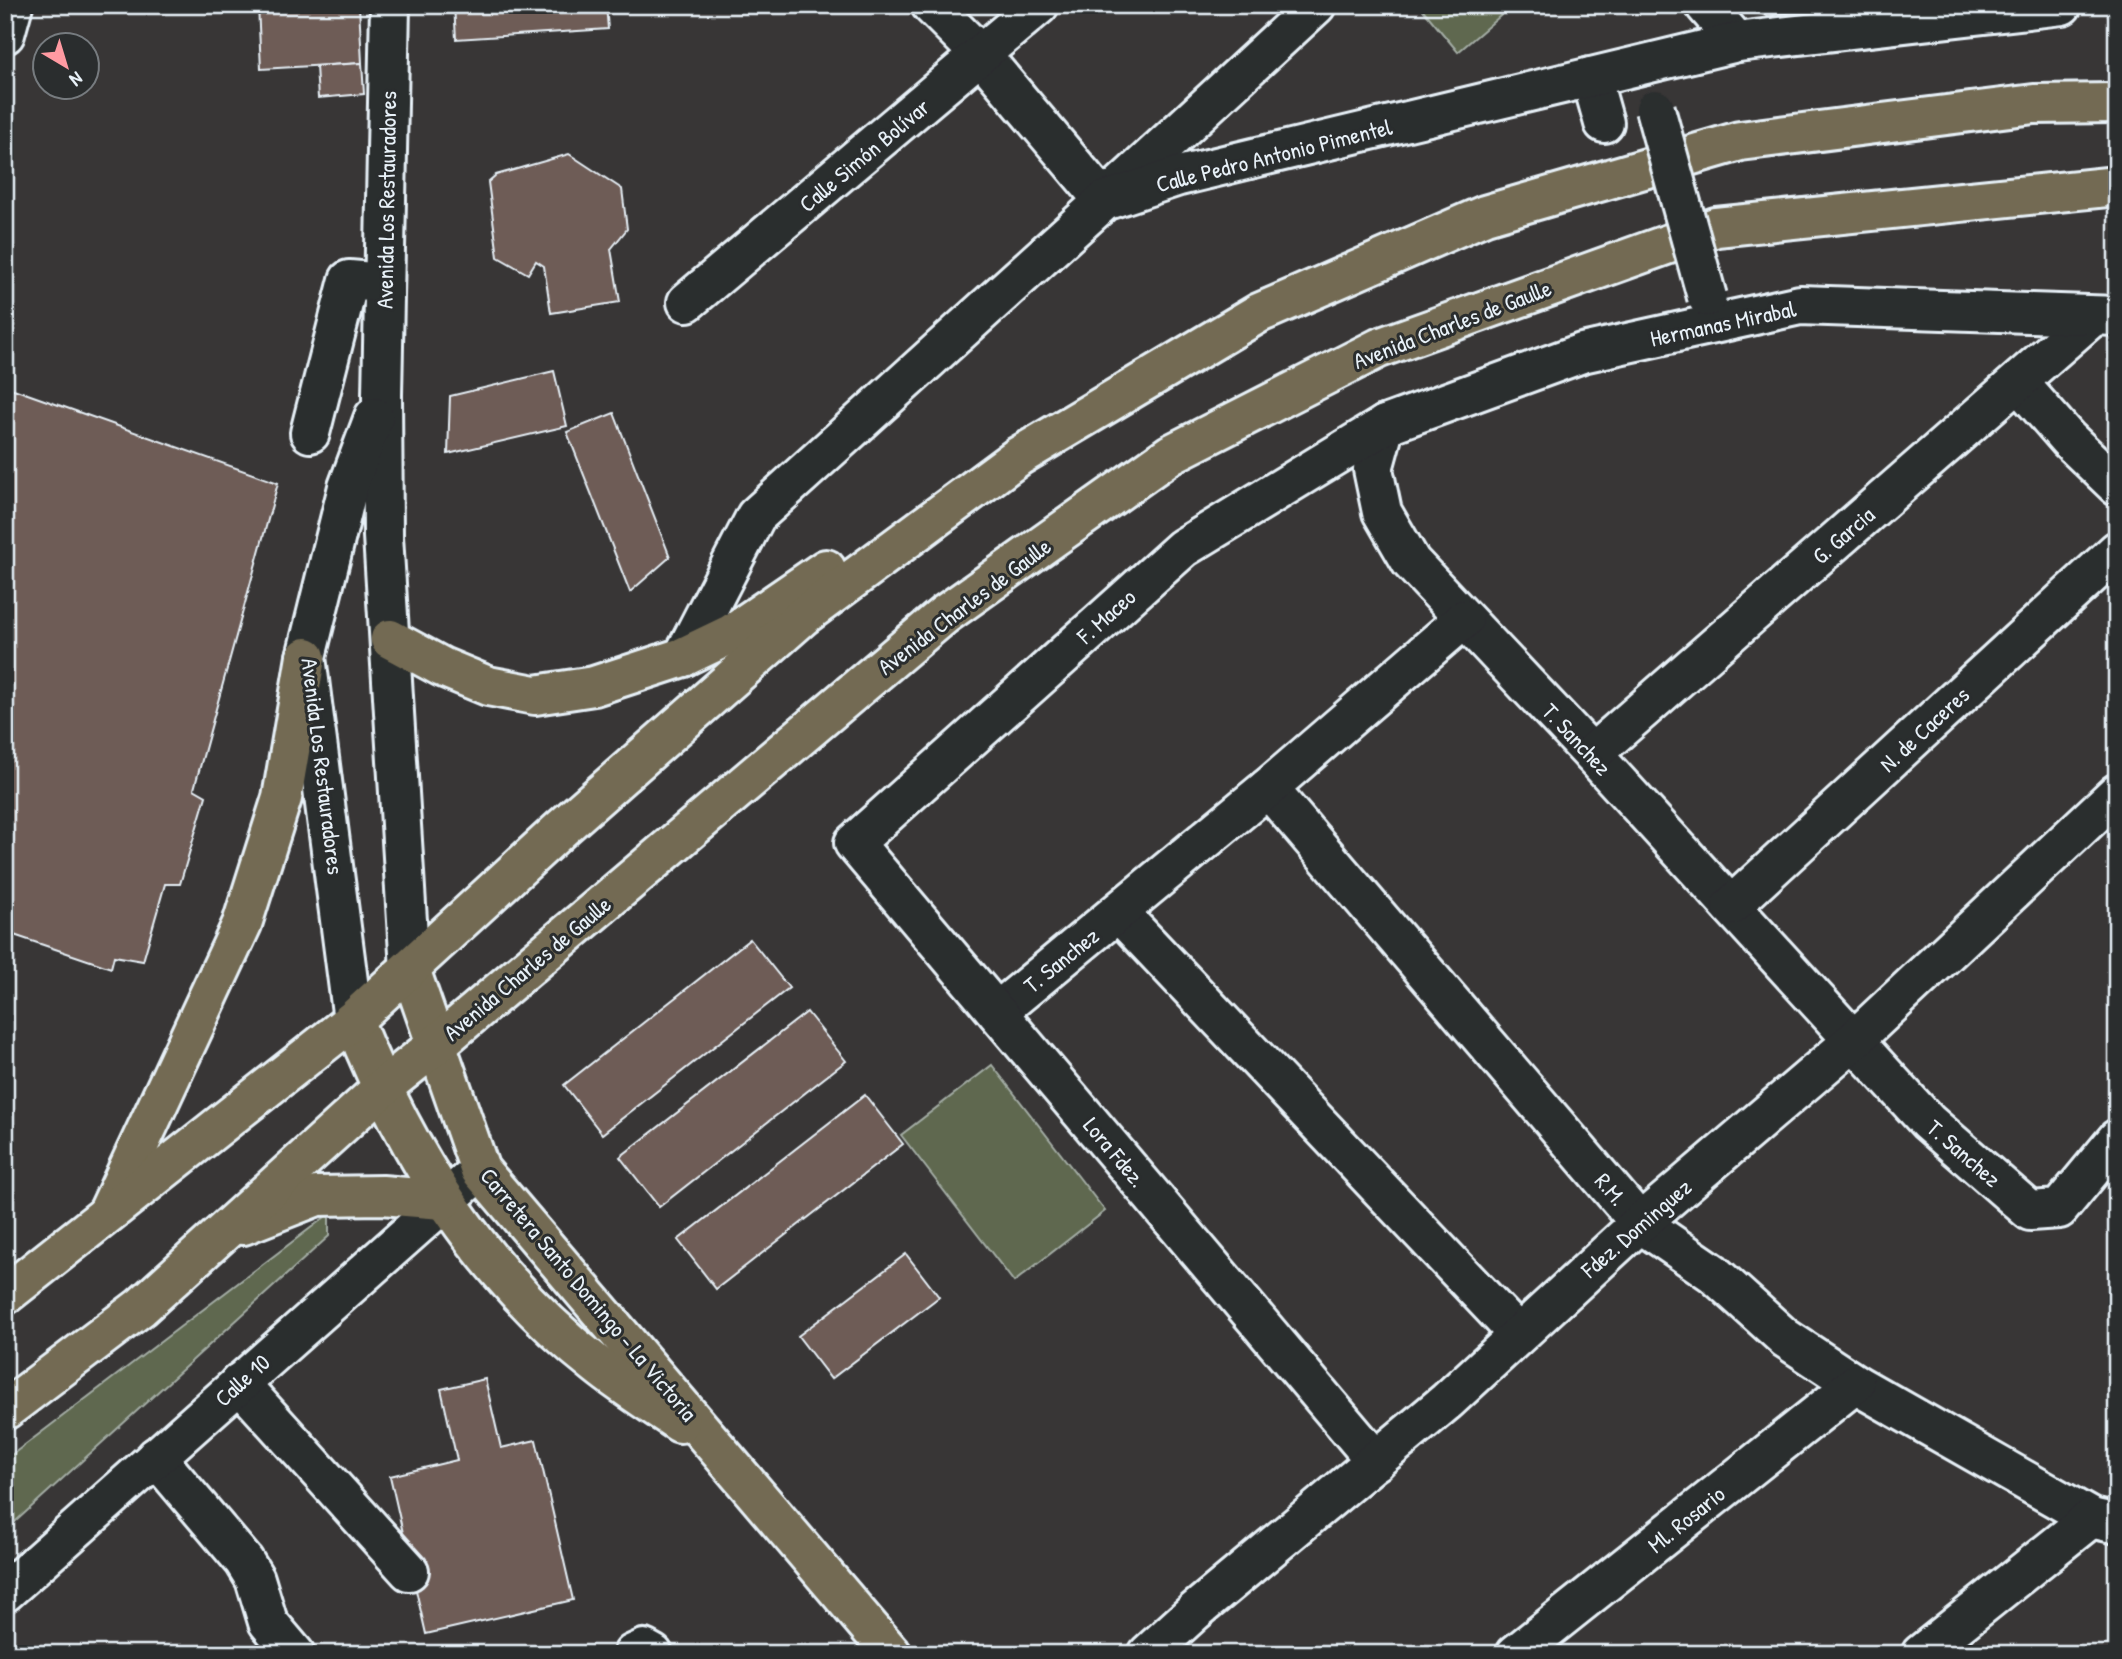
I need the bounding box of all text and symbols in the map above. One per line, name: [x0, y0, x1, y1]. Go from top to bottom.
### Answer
north arrow: [32, 32, 102, 102]
text: N: [64, 66, 88, 93]
street label: Avenida Los Restauradores: [369, 91, 403, 309]
street label: Calle Simón Bolívar: [792, 91, 936, 219]
street label: Calle Pedro Antonio Pimentel: [1153, 110, 1396, 199]
street label: Avenida Charles de Gaulle: [1349, 272, 1555, 376]
street label: Hermanas Mirabal: [1647, 292, 1800, 354]
street label: G. Garcia: [1805, 499, 1881, 571]
street label: Avenida Charles de Gaulle: [871, 531, 1057, 681]
street label: F. Maceo: [1069, 581, 1142, 651]
street label: Avenida Los Restauradores: [294, 656, 352, 876]
street label: N. de Caceres: [1872, 679, 1976, 779]
street label: T. Sanchez: [1535, 696, 1619, 782]
street label: Avenida Charles de Gaulle: [437, 889, 617, 1047]
street label: T. Sanchez: [1017, 920, 1105, 1000]
street label: Lora Fdez.: [1077, 1110, 1153, 1194]
street label: T. Sanchez: [1920, 1112, 2008, 1194]
street label: Carretera Santo Domingo - La Victoria: [474, 1161, 704, 1427]
street label: R.M.: [1588, 1166, 1634, 1212]
street label: Fdez. Dominguez: [1574, 1171, 1698, 1285]
street label: Calle 10: [208, 1347, 276, 1413]
street label: Ml. Rosario: [1641, 1478, 1731, 1560]

